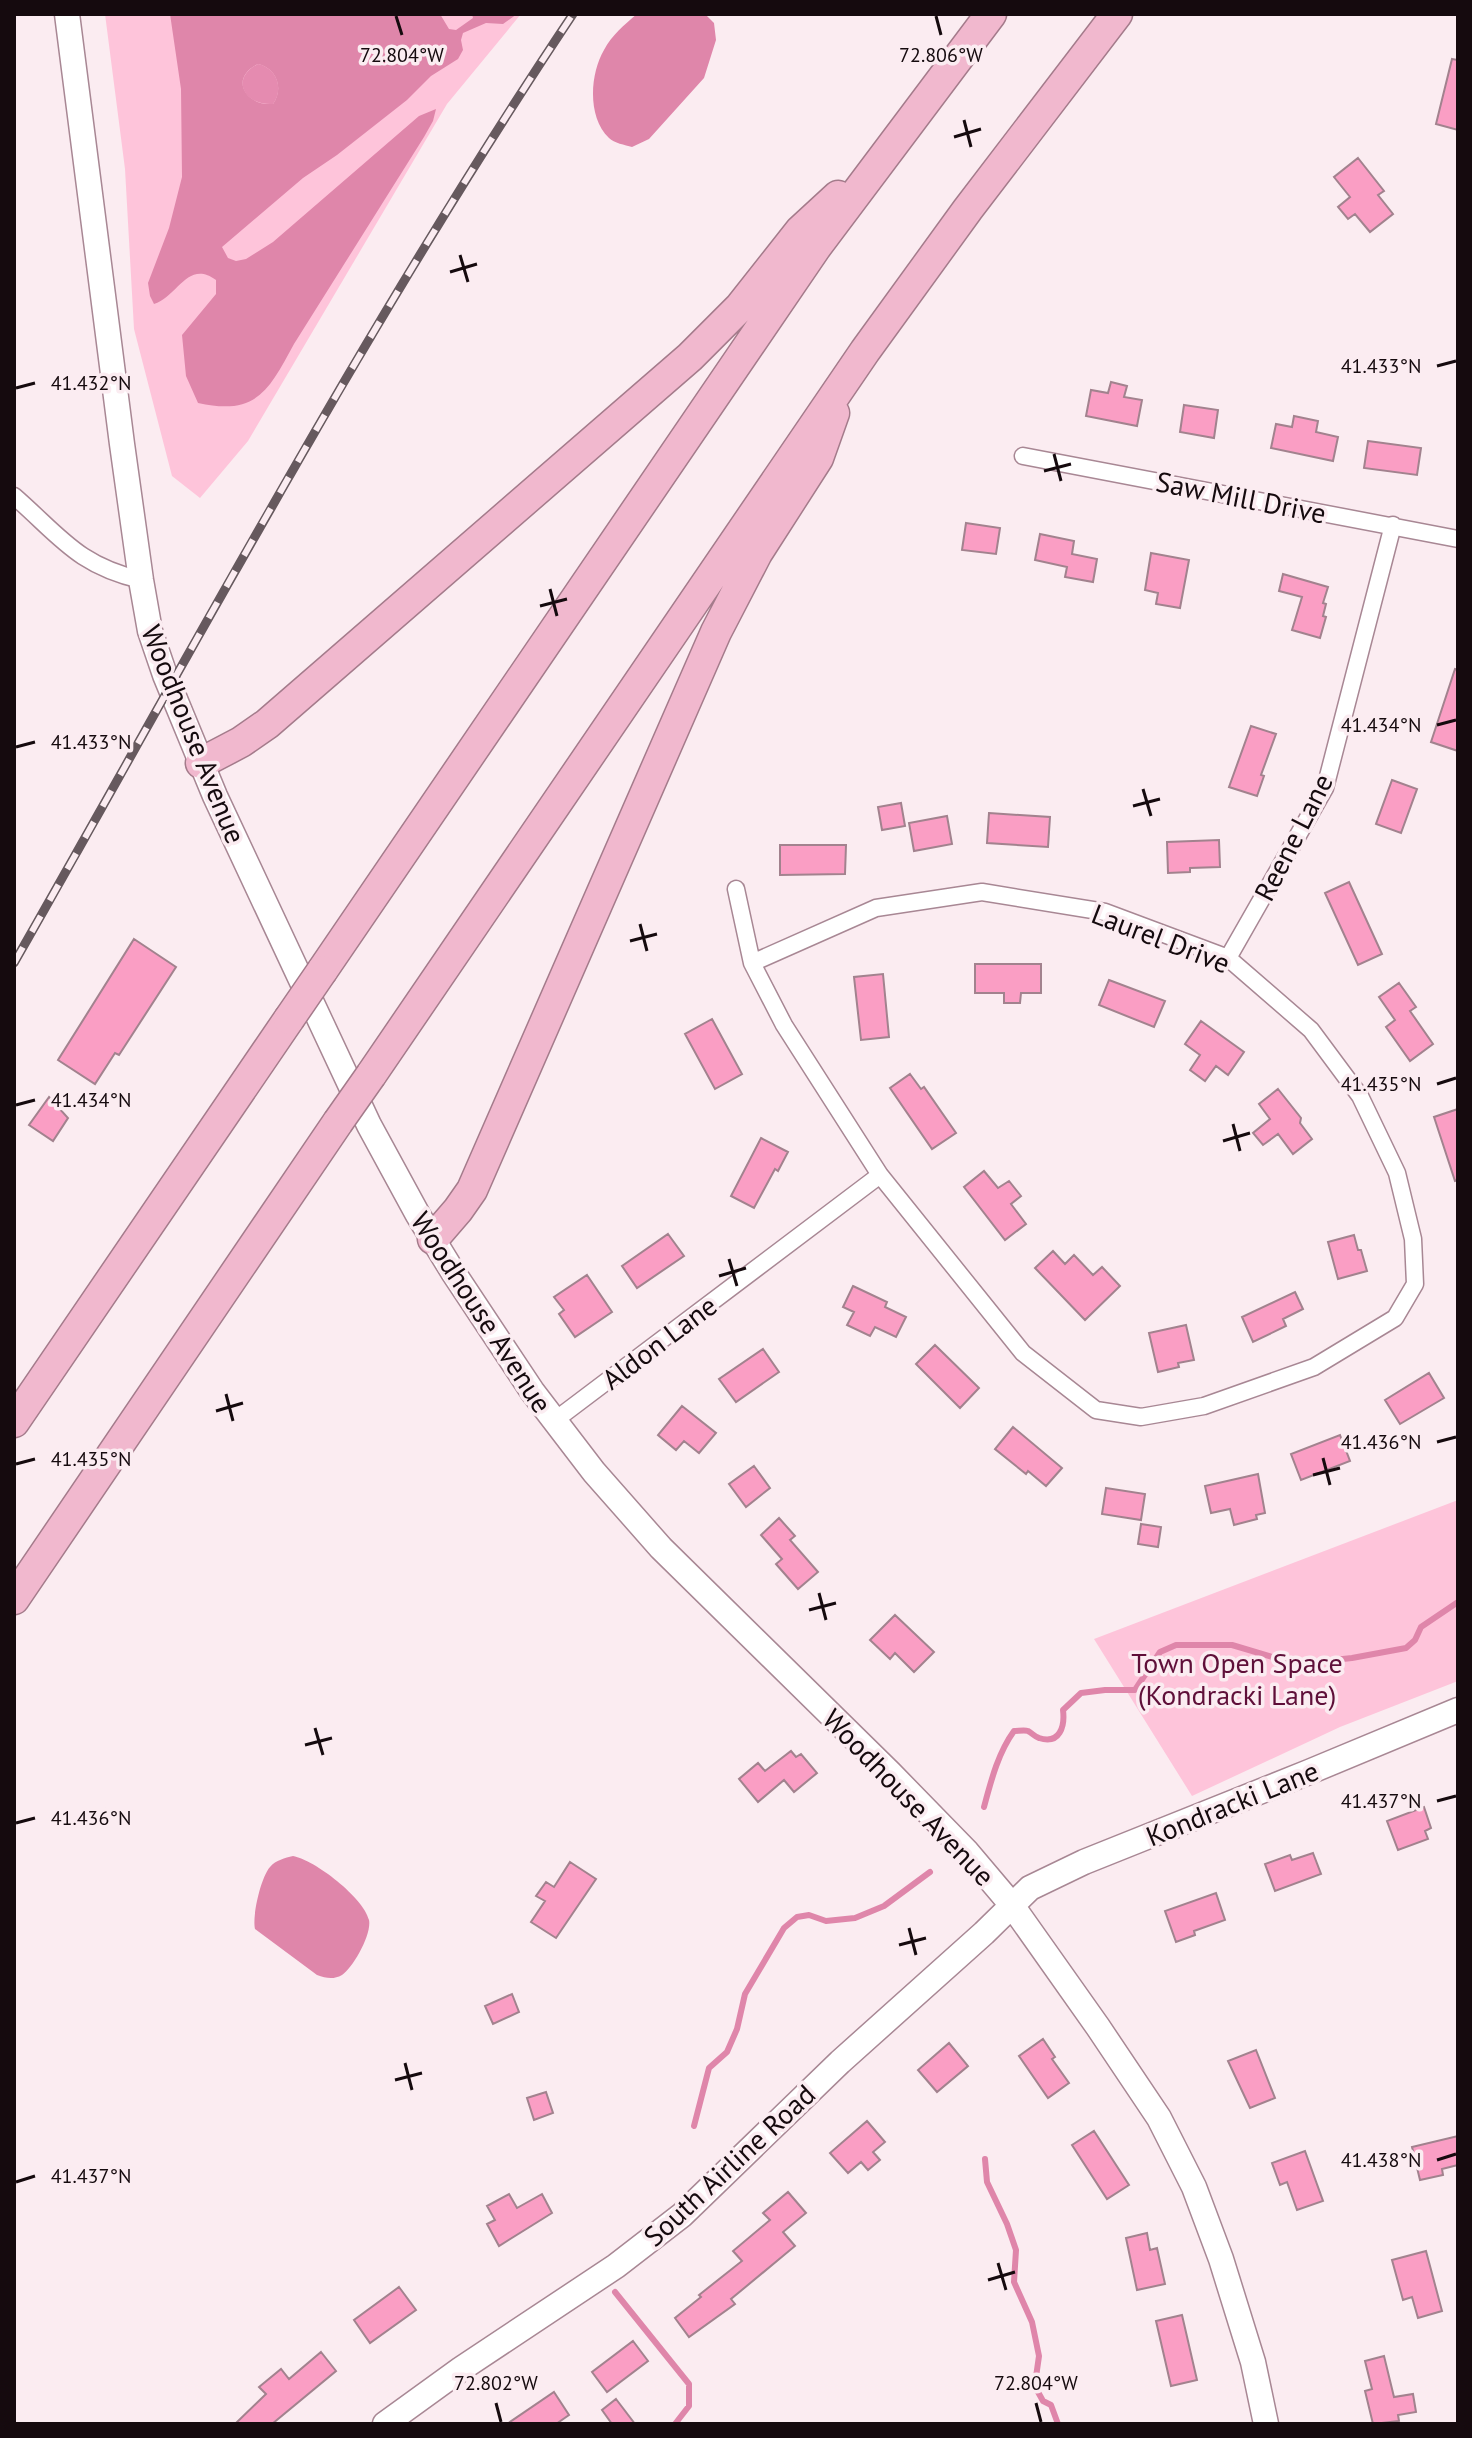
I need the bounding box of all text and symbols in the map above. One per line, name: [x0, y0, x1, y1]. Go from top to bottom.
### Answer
text: 72.804°W: [360, 42, 444, 68]
text: 72.806°W: [899, 42, 983, 68]
text: 41.433°N: [1341, 353, 1421, 379]
text: 41.432°N: [51, 370, 131, 396]
street label: Saw Mill Drive: [1153, 462, 1329, 532]
street label: Woodhouse Avenue: [133, 619, 255, 849]
text: 41.434°N: [1341, 712, 1421, 738]
text: 41.433°N: [51, 729, 131, 755]
street label: Reene Lane: [1245, 767, 1341, 907]
street label: Laurel Drive: [1087, 895, 1235, 981]
text: 41.435°N: [1341, 1071, 1421, 1097]
text: 41.434°N: [51, 1087, 131, 1113]
street label: Woodhouse Avenue: [403, 1204, 561, 1420]
street label: Aldon Lane: [594, 1287, 724, 1397]
text: 41.436°N: [1341, 1429, 1421, 1455]
text: 41.435°N: [51, 1446, 131, 1472]
park label: Town Open Space (Kondracki Lane): [1131, 1644, 1343, 1713]
street label: Woodhouse Avenue: [815, 1701, 1003, 1893]
street label: Kondracki Lane: [1140, 1752, 1324, 1854]
text: 41.437°N: [1341, 1788, 1421, 1814]
text: 41.436°N: [51, 1805, 131, 1831]
street label: South Airline Road: [635, 2076, 823, 2254]
text: 41.438°N: [1341, 2147, 1421, 2173]
text: 41.437°N: [51, 2163, 131, 2189]
text: 72.802°W: [454, 2370, 538, 2396]
text: 72.804°W: [994, 2370, 1078, 2396]

